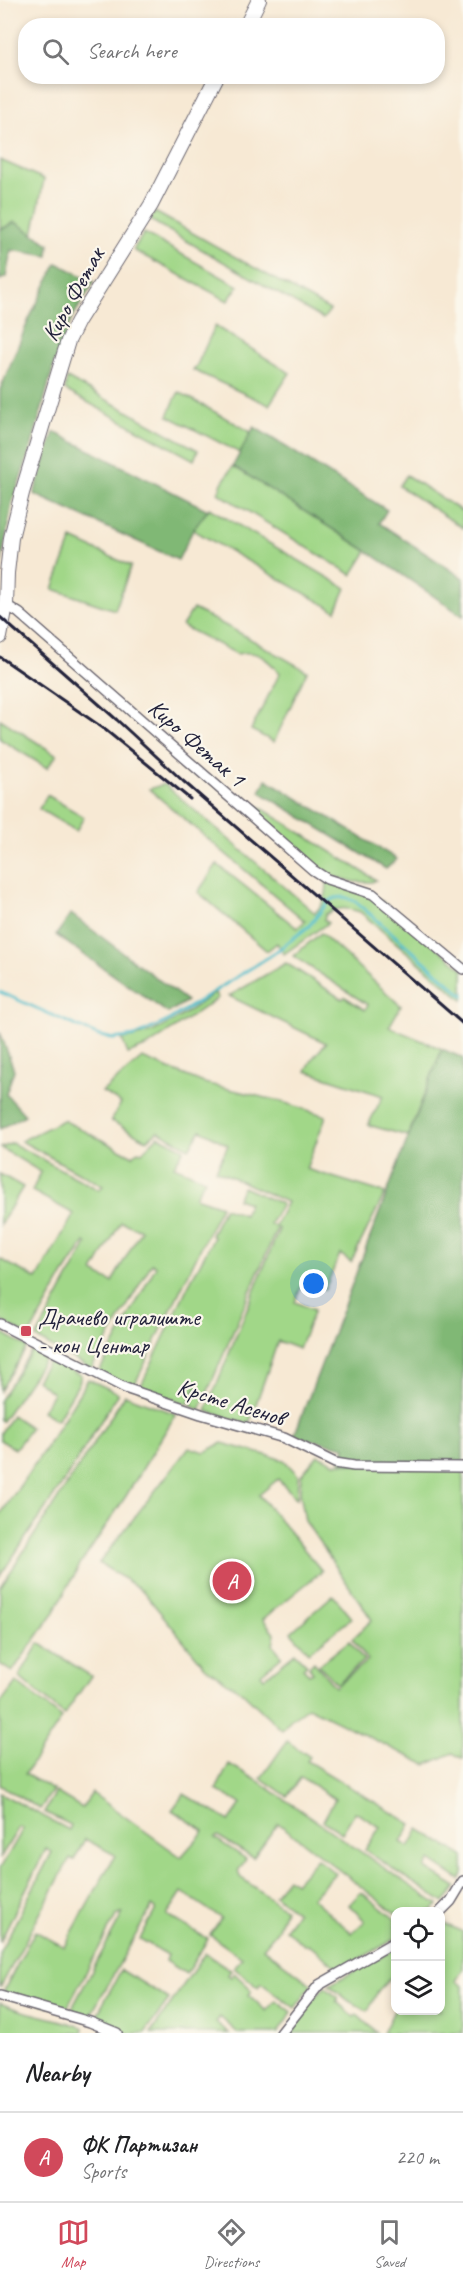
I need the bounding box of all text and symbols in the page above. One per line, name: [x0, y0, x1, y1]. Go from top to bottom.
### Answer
search box: [18, 18, 445, 84]
icon: search: [39, 35, 72, 68]
text: Search here: [87, 37, 177, 65]
street label: Киро Фетак: [35, 240, 112, 346]
street label: Киро Фетак 1: [142, 693, 253, 794]
your location: [299, 1269, 328, 1298]
place label: Драчево игралиште - кон Центар: [38, 1302, 202, 1360]
marker: Драчево игралиште - кон Центар: [19, 1324, 33, 1338]
street label: Крсте Асенов: [174, 1371, 293, 1434]
pin: A: [212, 1558, 252, 1604]
map controls: [391, 1907, 445, 2015]
button: locate: [391, 1907, 445, 1961]
button: layers: [391, 1961, 445, 2015]
text: Nearby: [24, 2056, 89, 2089]
text: ФК Партизан: [81, 2131, 197, 2159]
text: A: [38, 2145, 49, 2170]
text: 220 m: [396, 2145, 439, 2170]
text: Sports: [81, 2159, 126, 2184]
tab: Map: [57, 2216, 90, 2272]
tab: Directions: [204, 2216, 259, 2272]
tab: Saved: [373, 2216, 406, 2272]

